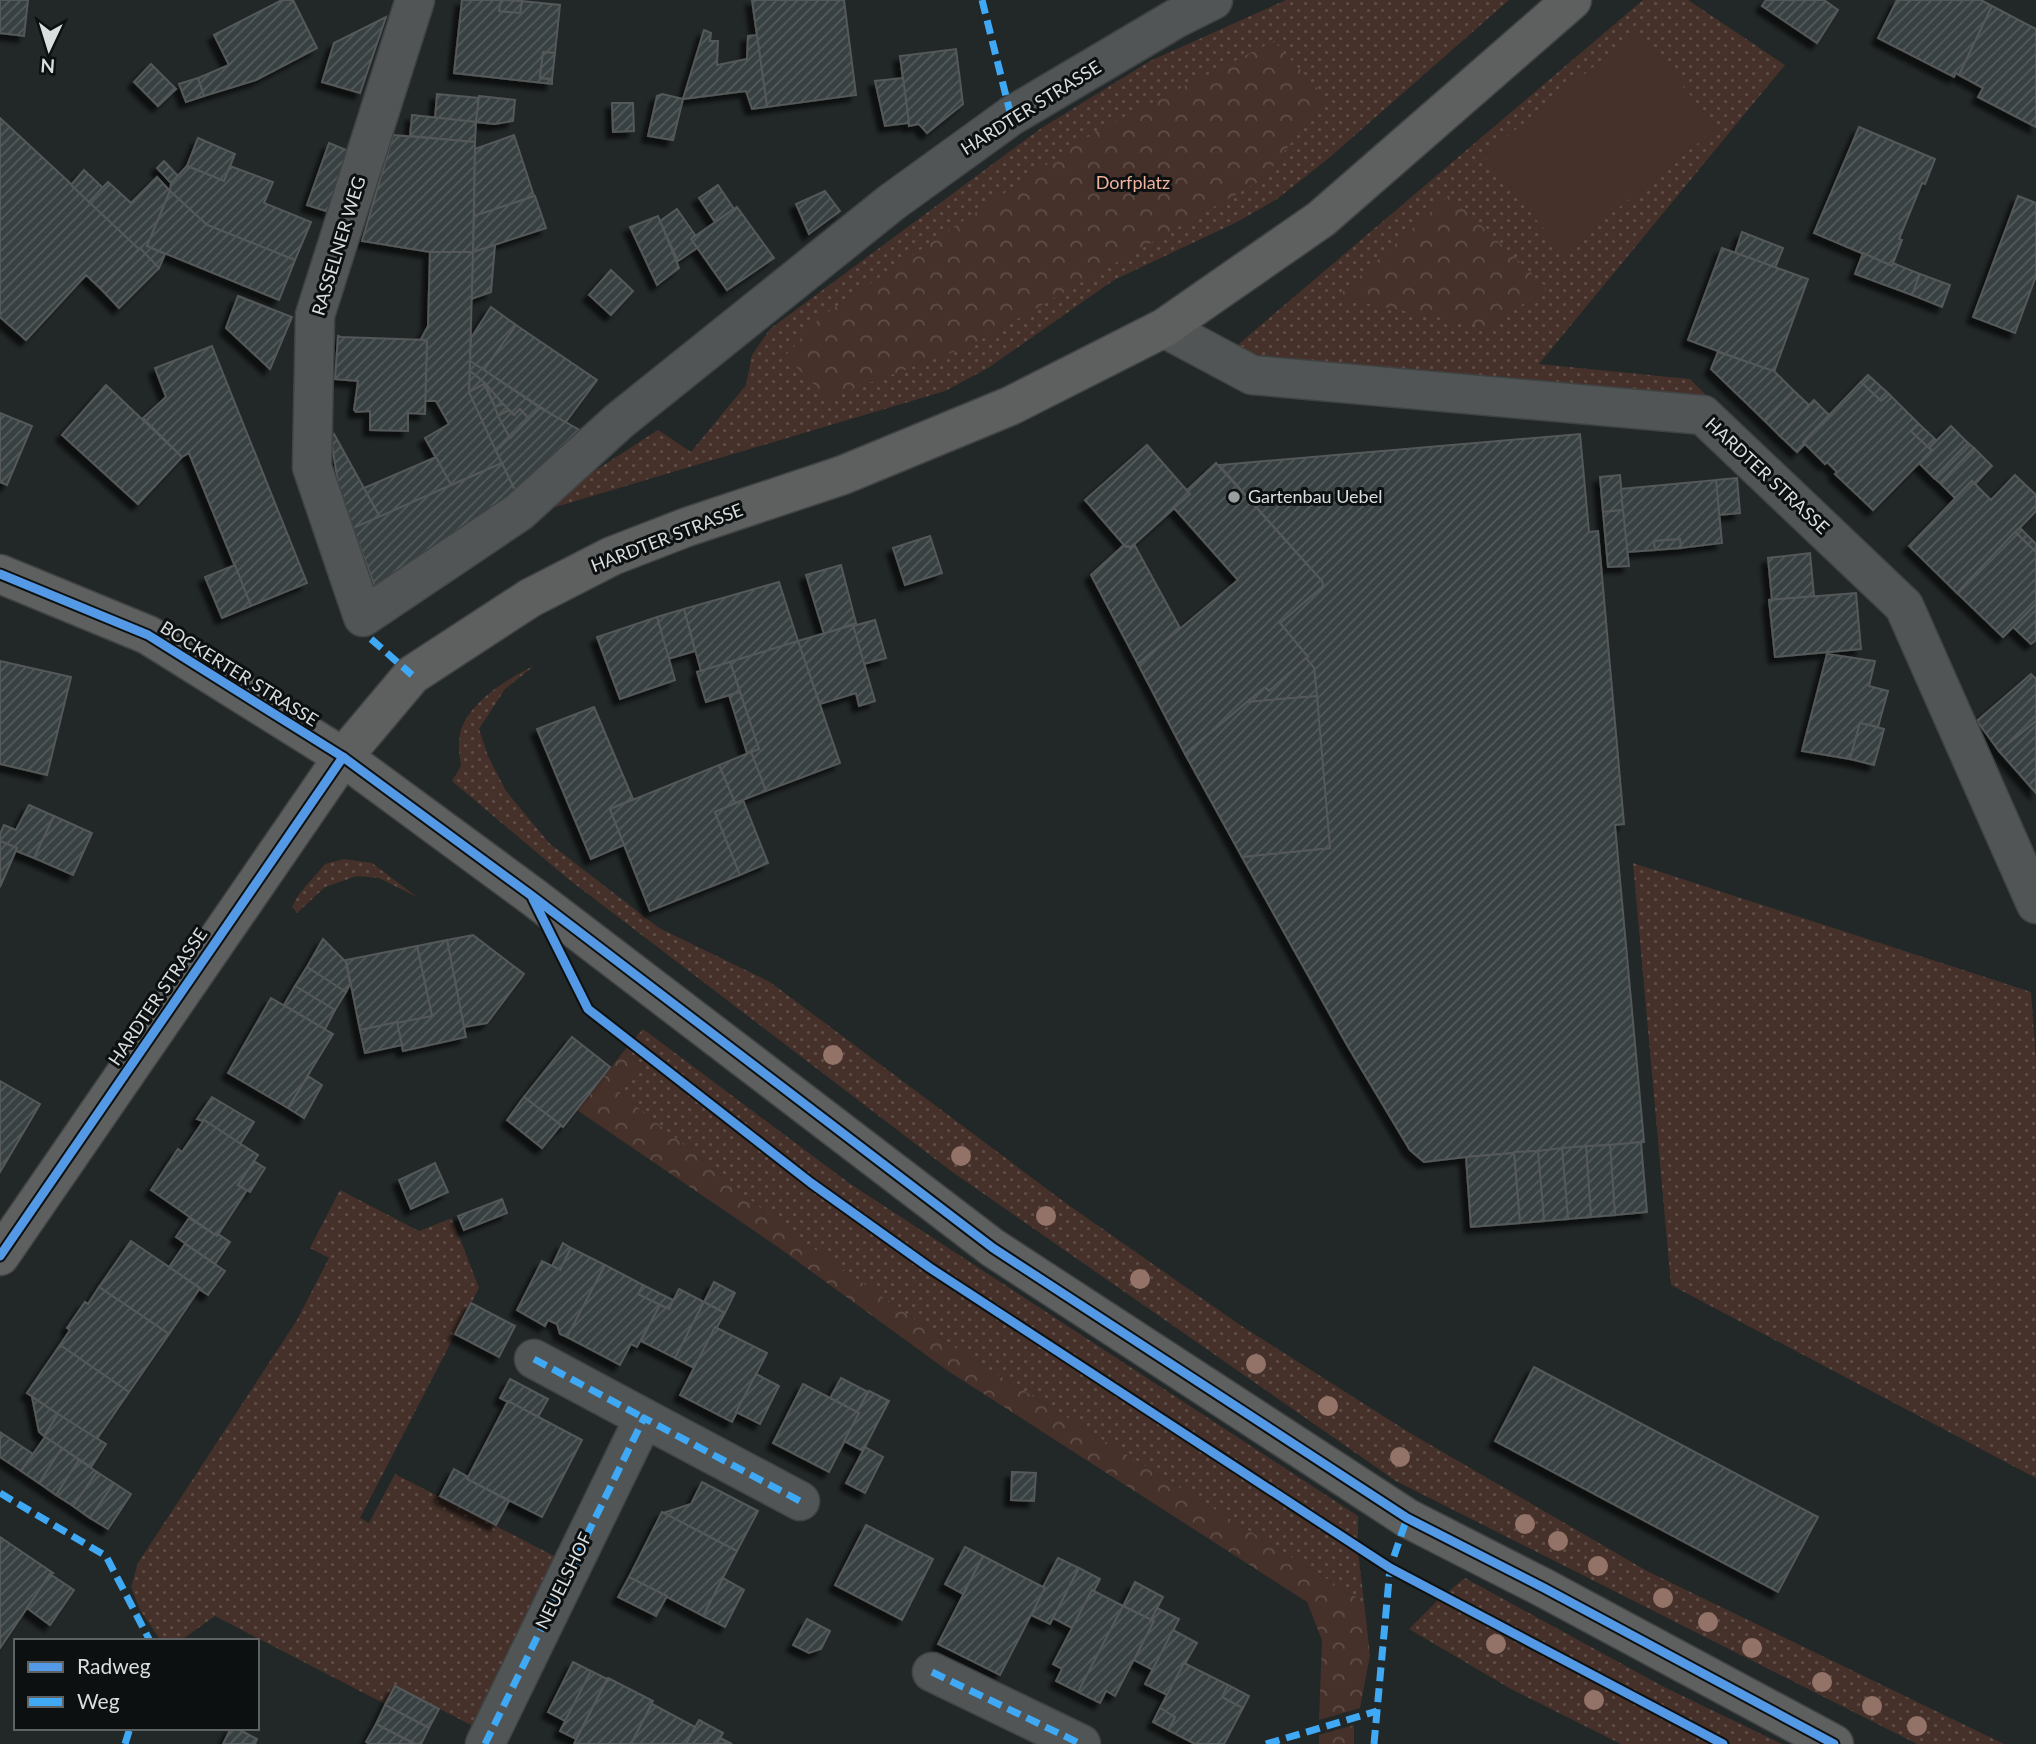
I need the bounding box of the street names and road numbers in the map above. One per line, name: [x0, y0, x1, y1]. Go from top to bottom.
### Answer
street label: HARDTER STRASSE: [956, 55, 1105, 159]
street label: RASSELNER WEG: [306, 173, 370, 318]
street label: HARDTER STRASSE: [1701, 412, 1834, 538]
street label: HARDTER STRASSE: [588, 498, 746, 576]
street label: BOCKERTER STRASSE: [157, 616, 323, 731]
street label: HARDTER STRASSE: [103, 924, 211, 1069]
street label: NEUELSHOF: [530, 1528, 596, 1633]

